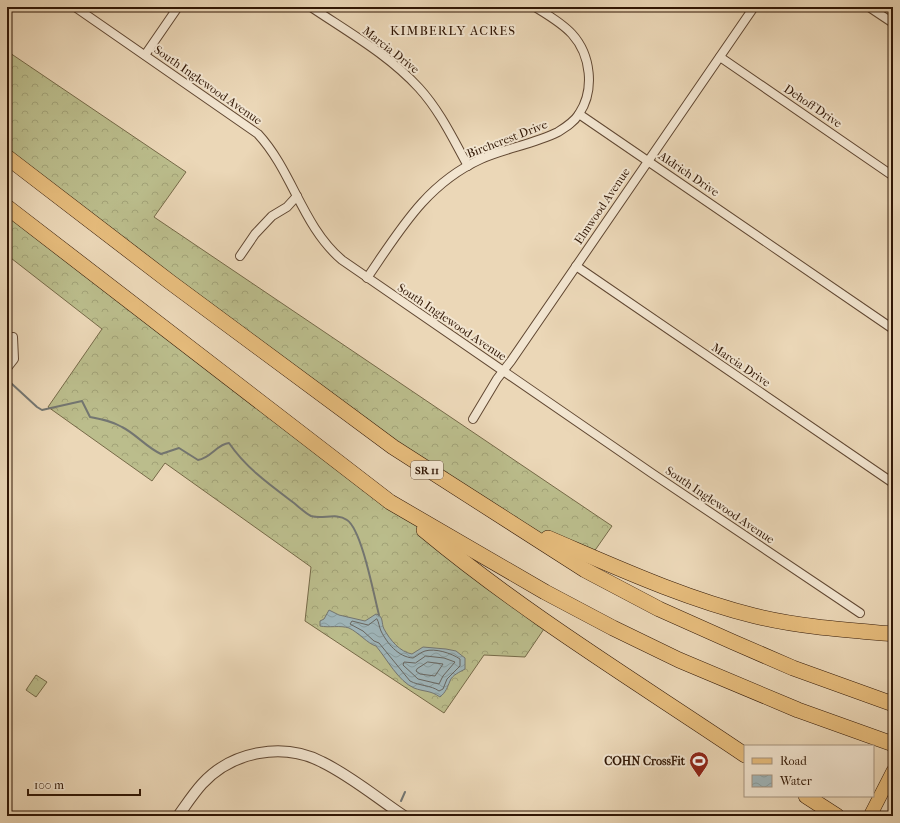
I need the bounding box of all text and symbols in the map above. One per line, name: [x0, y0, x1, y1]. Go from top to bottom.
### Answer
district label: KIMBERLY ACRES: [390, 23, 516, 38]
street label: Marcia Drive: [360, 24, 422, 76]
street label: South Inglewood Avenue: [151, 42, 265, 128]
street label: Dehoff Drive: [781, 82, 845, 131]
street label: Birchcrest Drive: [465, 117, 549, 161]
street label: Aldrich Drive: [655, 148, 722, 199]
street label: Elmwood Avenue: [571, 165, 633, 247]
street label: South Inglewood Avenue: [395, 280, 509, 364]
street label: Marcia Drive: [709, 340, 773, 390]
road number: SR 11: [411, 461, 443, 479]
street label: South Inglewood Avenue: [663, 463, 777, 547]
legend: [744, 745, 874, 797]
sports icon: COHN CrossFit: [688, 750, 710, 778]
place label: COHN CrossFit: [604, 754, 686, 768]
text: Road: [780, 754, 807, 768]
scale bar: [28, 771, 140, 797]
text: Water: [779, 774, 813, 788]
text: 100 m: [34, 778, 64, 792]

